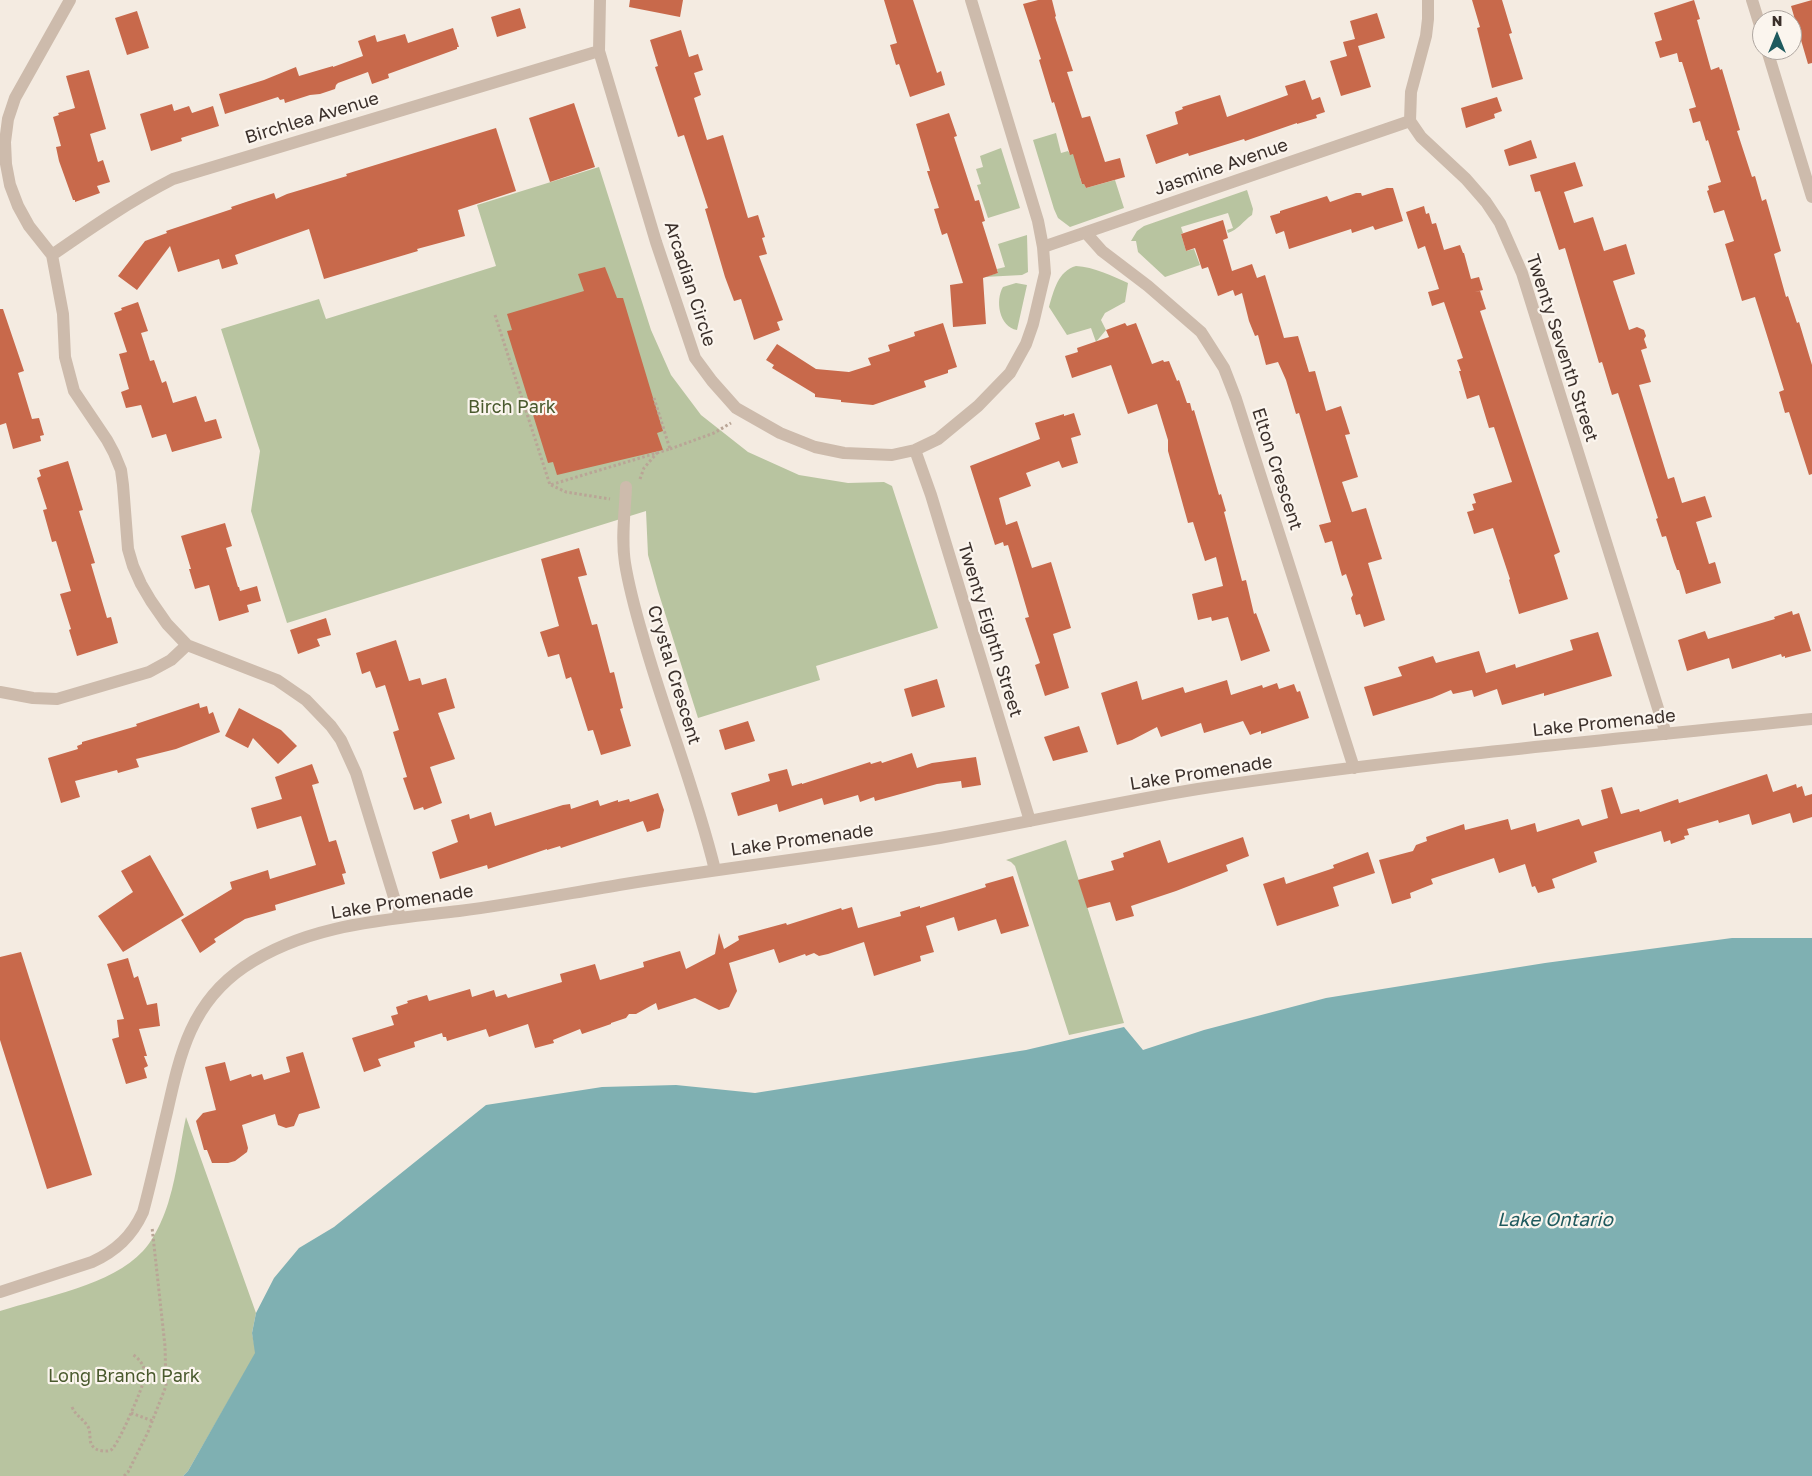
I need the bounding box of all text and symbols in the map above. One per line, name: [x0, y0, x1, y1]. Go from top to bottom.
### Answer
north arrow: [1752, 10, 1802, 60]
text: N: [1772, 12, 1782, 29]
street label: Birchlea Avenue: [242, 87, 382, 149]
street label: Jasmine Avenue: [1151, 134, 1291, 200]
street label: Arcadian Circle: [660, 219, 720, 349]
street label: Twenty Seventh Street: [1521, 251, 1603, 445]
park label: Birch Park: [468, 396, 556, 418]
street label: Elton Crescent: [1247, 405, 1307, 533]
street label: Twenty Eighth Street: [953, 540, 1027, 720]
street label: Crystal Crescent: [643, 603, 705, 747]
street label: Lake Promenade: [1531, 705, 1677, 741]
street label: Lake Promenade: [1128, 751, 1274, 795]
street label: Lake Promenade: [729, 819, 875, 861]
street label: Lake Promenade: [329, 880, 475, 924]
water label: Lake Ontario: [1497, 1209, 1613, 1231]
park label: Long Branch Park: [48, 1365, 200, 1387]

